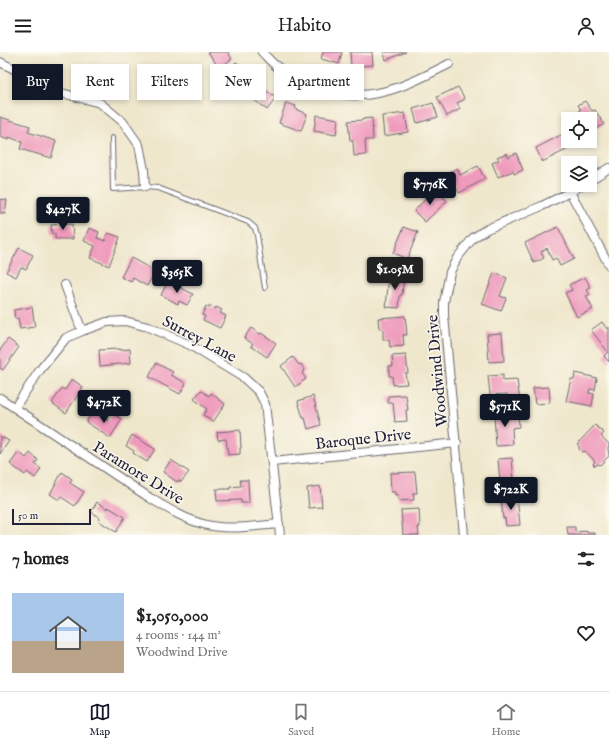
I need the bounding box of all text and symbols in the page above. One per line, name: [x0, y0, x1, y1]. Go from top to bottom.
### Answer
icon: menu: [12, 15, 34, 37]
text: Habito: [278, 15, 331, 38]
icon: person: [575, 15, 597, 37]
chip: Buy: [12, 64, 63, 100]
chip: Rent: [71, 64, 129, 100]
chip: Filters: [137, 64, 202, 100]
chip: New: [210, 64, 266, 100]
chip: Apartment: [274, 64, 364, 100]
map controls: [561, 112, 597, 192]
button: locate: [561, 112, 597, 148]
button: layers: [561, 156, 597, 192]
pin: $776K: [402, 172, 458, 206]
text: $776K: [413, 176, 447, 193]
pin: $427K: [35, 197, 91, 231]
text: $427K: [45, 201, 81, 218]
pin: $1.05M: [362, 257, 428, 291]
pin: $365K: [149, 260, 205, 294]
text: $1.05M: [376, 261, 414, 278]
text: $365K: [161, 264, 193, 281]
street label: Surrey Lane: [159, 312, 240, 368]
street label: Woodwind Drive: [423, 314, 453, 428]
pin: $472K: [76, 390, 132, 424]
text: $472K: [87, 394, 121, 411]
pin: $571K: [477, 394, 533, 428]
text: $571K: [489, 398, 521, 415]
street label: Baroque Drive: [314, 425, 412, 455]
street label: Paramore Drive: [89, 438, 187, 510]
pin: $722K: [483, 477, 539, 511]
text: $722K: [494, 481, 528, 498]
scale bar: [12, 507, 91, 526]
text: 50 m: [18, 509, 38, 523]
icon: filters: [575, 548, 597, 570]
text: 7 homes: [12, 549, 69, 570]
text: $1,050,000: [136, 606, 209, 627]
icon: home: [44, 609, 92, 657]
icon: heart: [575, 622, 597, 644]
text: 4 rooms · 144 m²: [136, 627, 221, 644]
text: Woodwind Drive: [136, 644, 228, 661]
tab: Map: [89, 701, 111, 739]
tab: Saved: [288, 701, 314, 739]
tab: Home: [492, 701, 520, 739]

